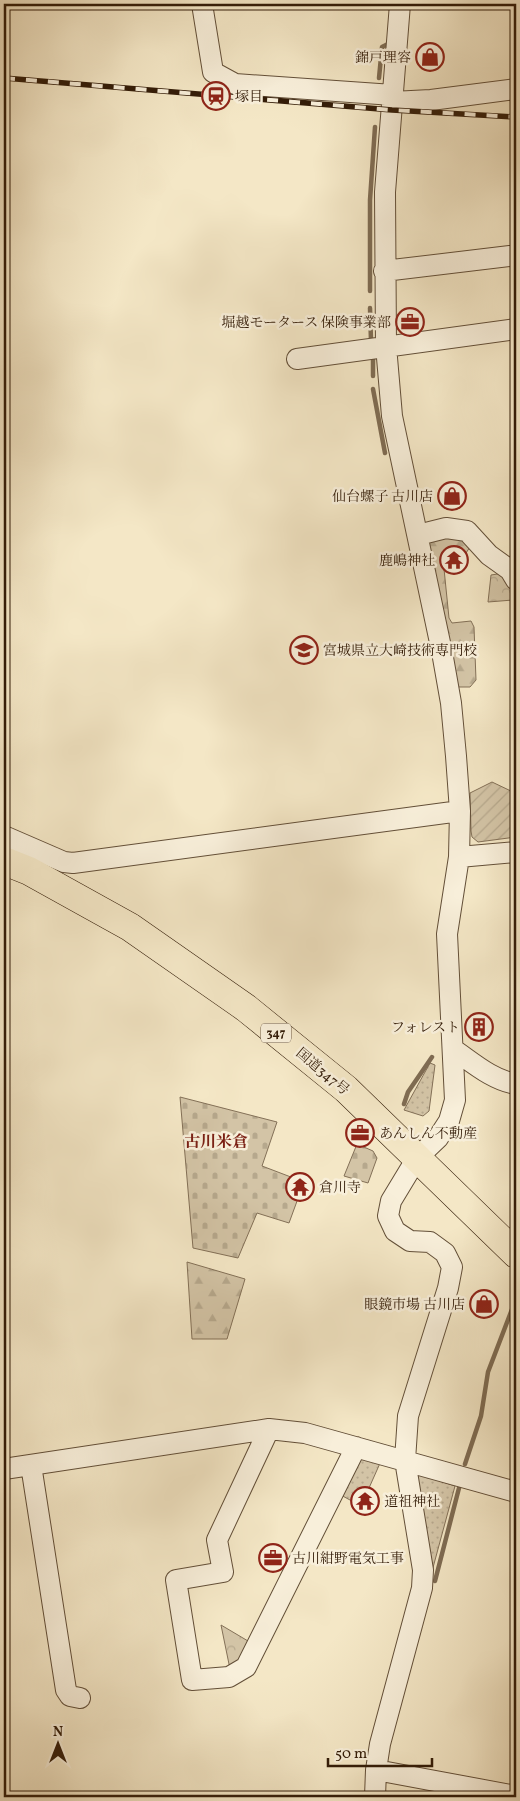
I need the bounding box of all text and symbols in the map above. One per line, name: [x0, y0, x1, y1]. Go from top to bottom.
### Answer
shop icon: 錦戸理容: [415, 42, 445, 72]
place label: 錦戸理容: [355, 49, 411, 68]
station icon: 塚目: [201, 81, 231, 111]
place label: 塚目: [235, 88, 263, 107]
office icon: 堀越モータース 保険事業部: [395, 307, 425, 337]
place label: 堀越モータース 保険事業部: [221, 314, 391, 333]
shop icon: 仙台螺子 古川店: [437, 481, 467, 511]
place label: 仙台螺子 古川店: [332, 488, 433, 507]
temple icon: 鹿嶋神社: [439, 545, 469, 575]
place label: 鹿嶋神社: [379, 552, 435, 571]
school or university icon: 宮城県立大崎技術専門校: [289, 635, 319, 665]
place label: 宮城県立大崎技術専門校: [323, 642, 477, 661]
building icon: フォレスト: [464, 1012, 494, 1042]
place label: フォレスト: [391, 1019, 460, 1038]
road number: 347: [261, 1024, 291, 1042]
street label: 国道347号: [291, 1044, 353, 1100]
office icon: あんしん不動産: [345, 1118, 375, 1148]
place label: あんしん不動産: [379, 1125, 477, 1144]
district label: 古川米倉: [184, 1132, 248, 1154]
temple icon: 倉川寺: [285, 1172, 315, 1202]
place label: 倉川寺: [319, 1179, 361, 1198]
shop icon: 眼鏡市場 古川店: [469, 1289, 499, 1319]
place label: 眼鏡市場 古川店: [364, 1296, 465, 1315]
temple icon: 道祖神社: [350, 1486, 380, 1516]
place label: 道祖神社: [384, 1493, 440, 1512]
office icon: 古川紺野電気工事: [258, 1543, 288, 1573]
place label: 古川紺野電気工事: [292, 1550, 404, 1569]
north arrow: [32, 1718, 82, 1768]
text: N: [53, 1723, 63, 1742]
scale bar: [328, 1736, 431, 1768]
text: 50 m: [335, 1744, 367, 1765]

